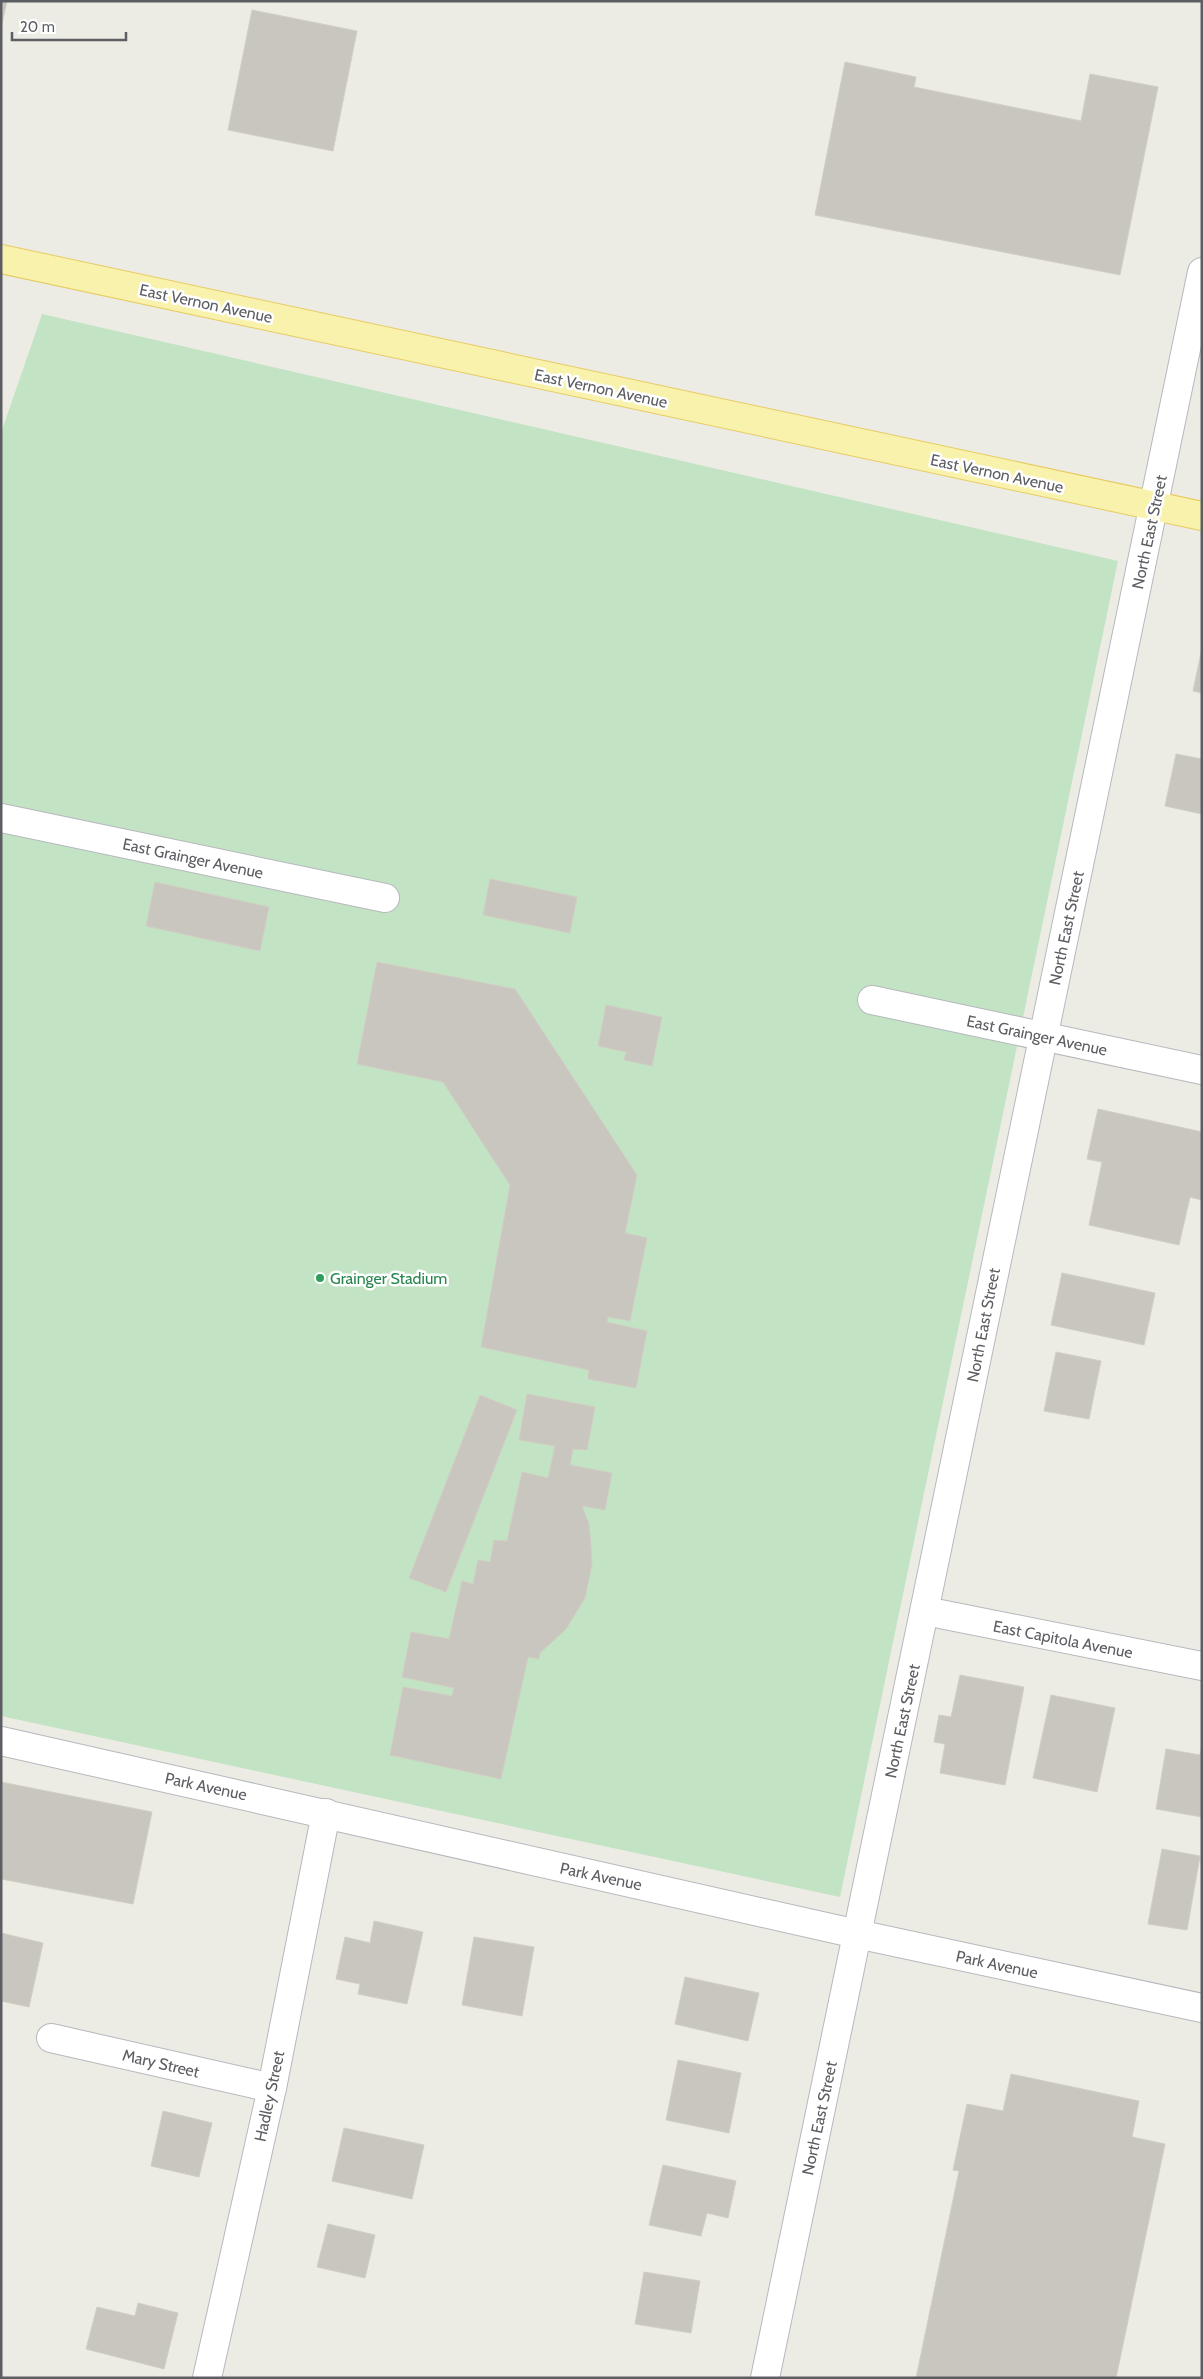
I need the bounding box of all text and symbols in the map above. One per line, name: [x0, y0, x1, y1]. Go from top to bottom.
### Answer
scale bar: [12, 10, 126, 42]
text: 20 m: [20, 18, 55, 36]
street label: East Vernon Avenue: [138, 280, 274, 327]
street label: East Vernon Avenue: [533, 365, 669, 412]
street label: East Vernon Avenue: [929, 450, 1065, 497]
street label: North East Street: [1128, 473, 1171, 591]
street label: East Grainger Avenue: [121, 834, 265, 883]
street label: North East Street: [1045, 869, 1088, 987]
street label: East Grainger Avenue: [965, 1011, 1109, 1060]
street label: North East Street: [963, 1266, 1004, 1384]
place label: Grainger Stadium: [330, 1269, 447, 1288]
marker: Grainger Stadium: [314, 1272, 326, 1284]
street label: East Capitola Avenue: [991, 1617, 1134, 1662]
street label: North East Street: [881, 1662, 924, 1780]
street label: Park Avenue: [163, 1769, 249, 1804]
street label: Park Avenue: [558, 1859, 644, 1894]
street label: Park Avenue: [954, 1947, 1040, 1982]
street label: Mary Street: [121, 2045, 202, 2082]
street label: Hadley Street: [251, 2048, 289, 2143]
street label: North East Street: [798, 2059, 841, 2177]

